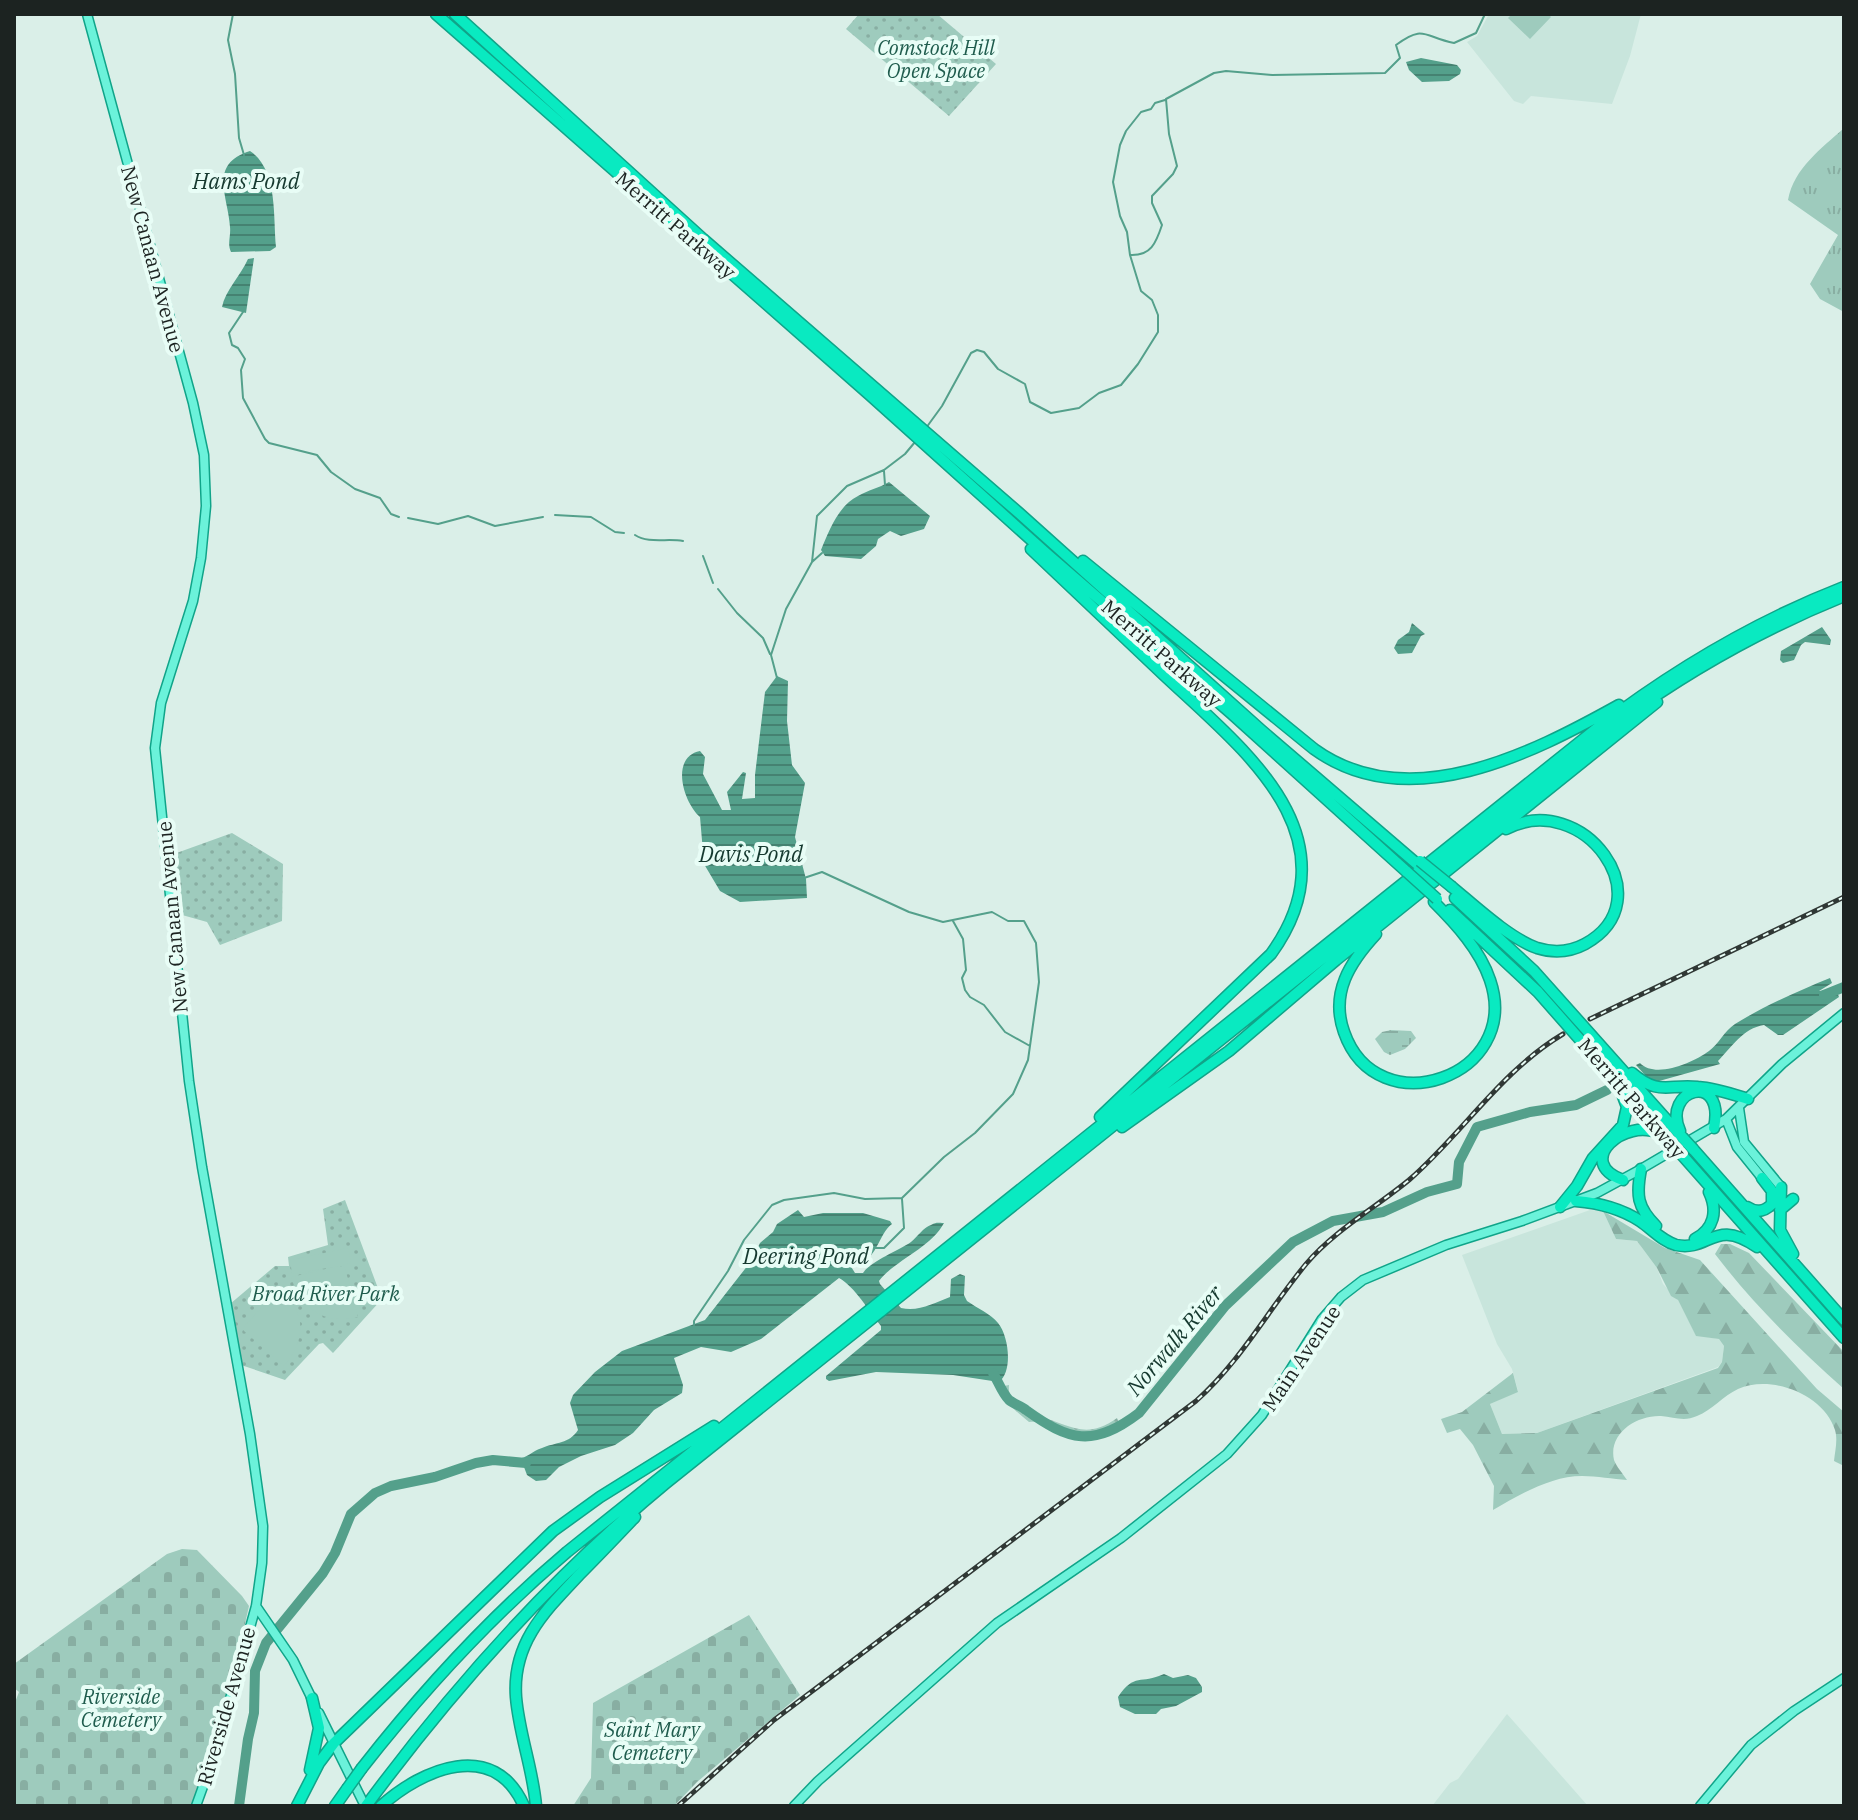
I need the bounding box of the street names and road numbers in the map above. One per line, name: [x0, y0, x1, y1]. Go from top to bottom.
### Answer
street label: New Canaan Avenue: [115, 163, 191, 355]
street label: Merritt Parkway: [610, 165, 742, 285]
street label: Merritt Parkway: [1096, 593, 1228, 713]
street label: New Canaan Avenue: [150, 820, 194, 1014]
street label: Merritt Parkway: [1572, 1032, 1692, 1164]
street label: Main Avenue: [1256, 1300, 1346, 1416]
street label: Riverside Avenue: [190, 1624, 262, 1788]

